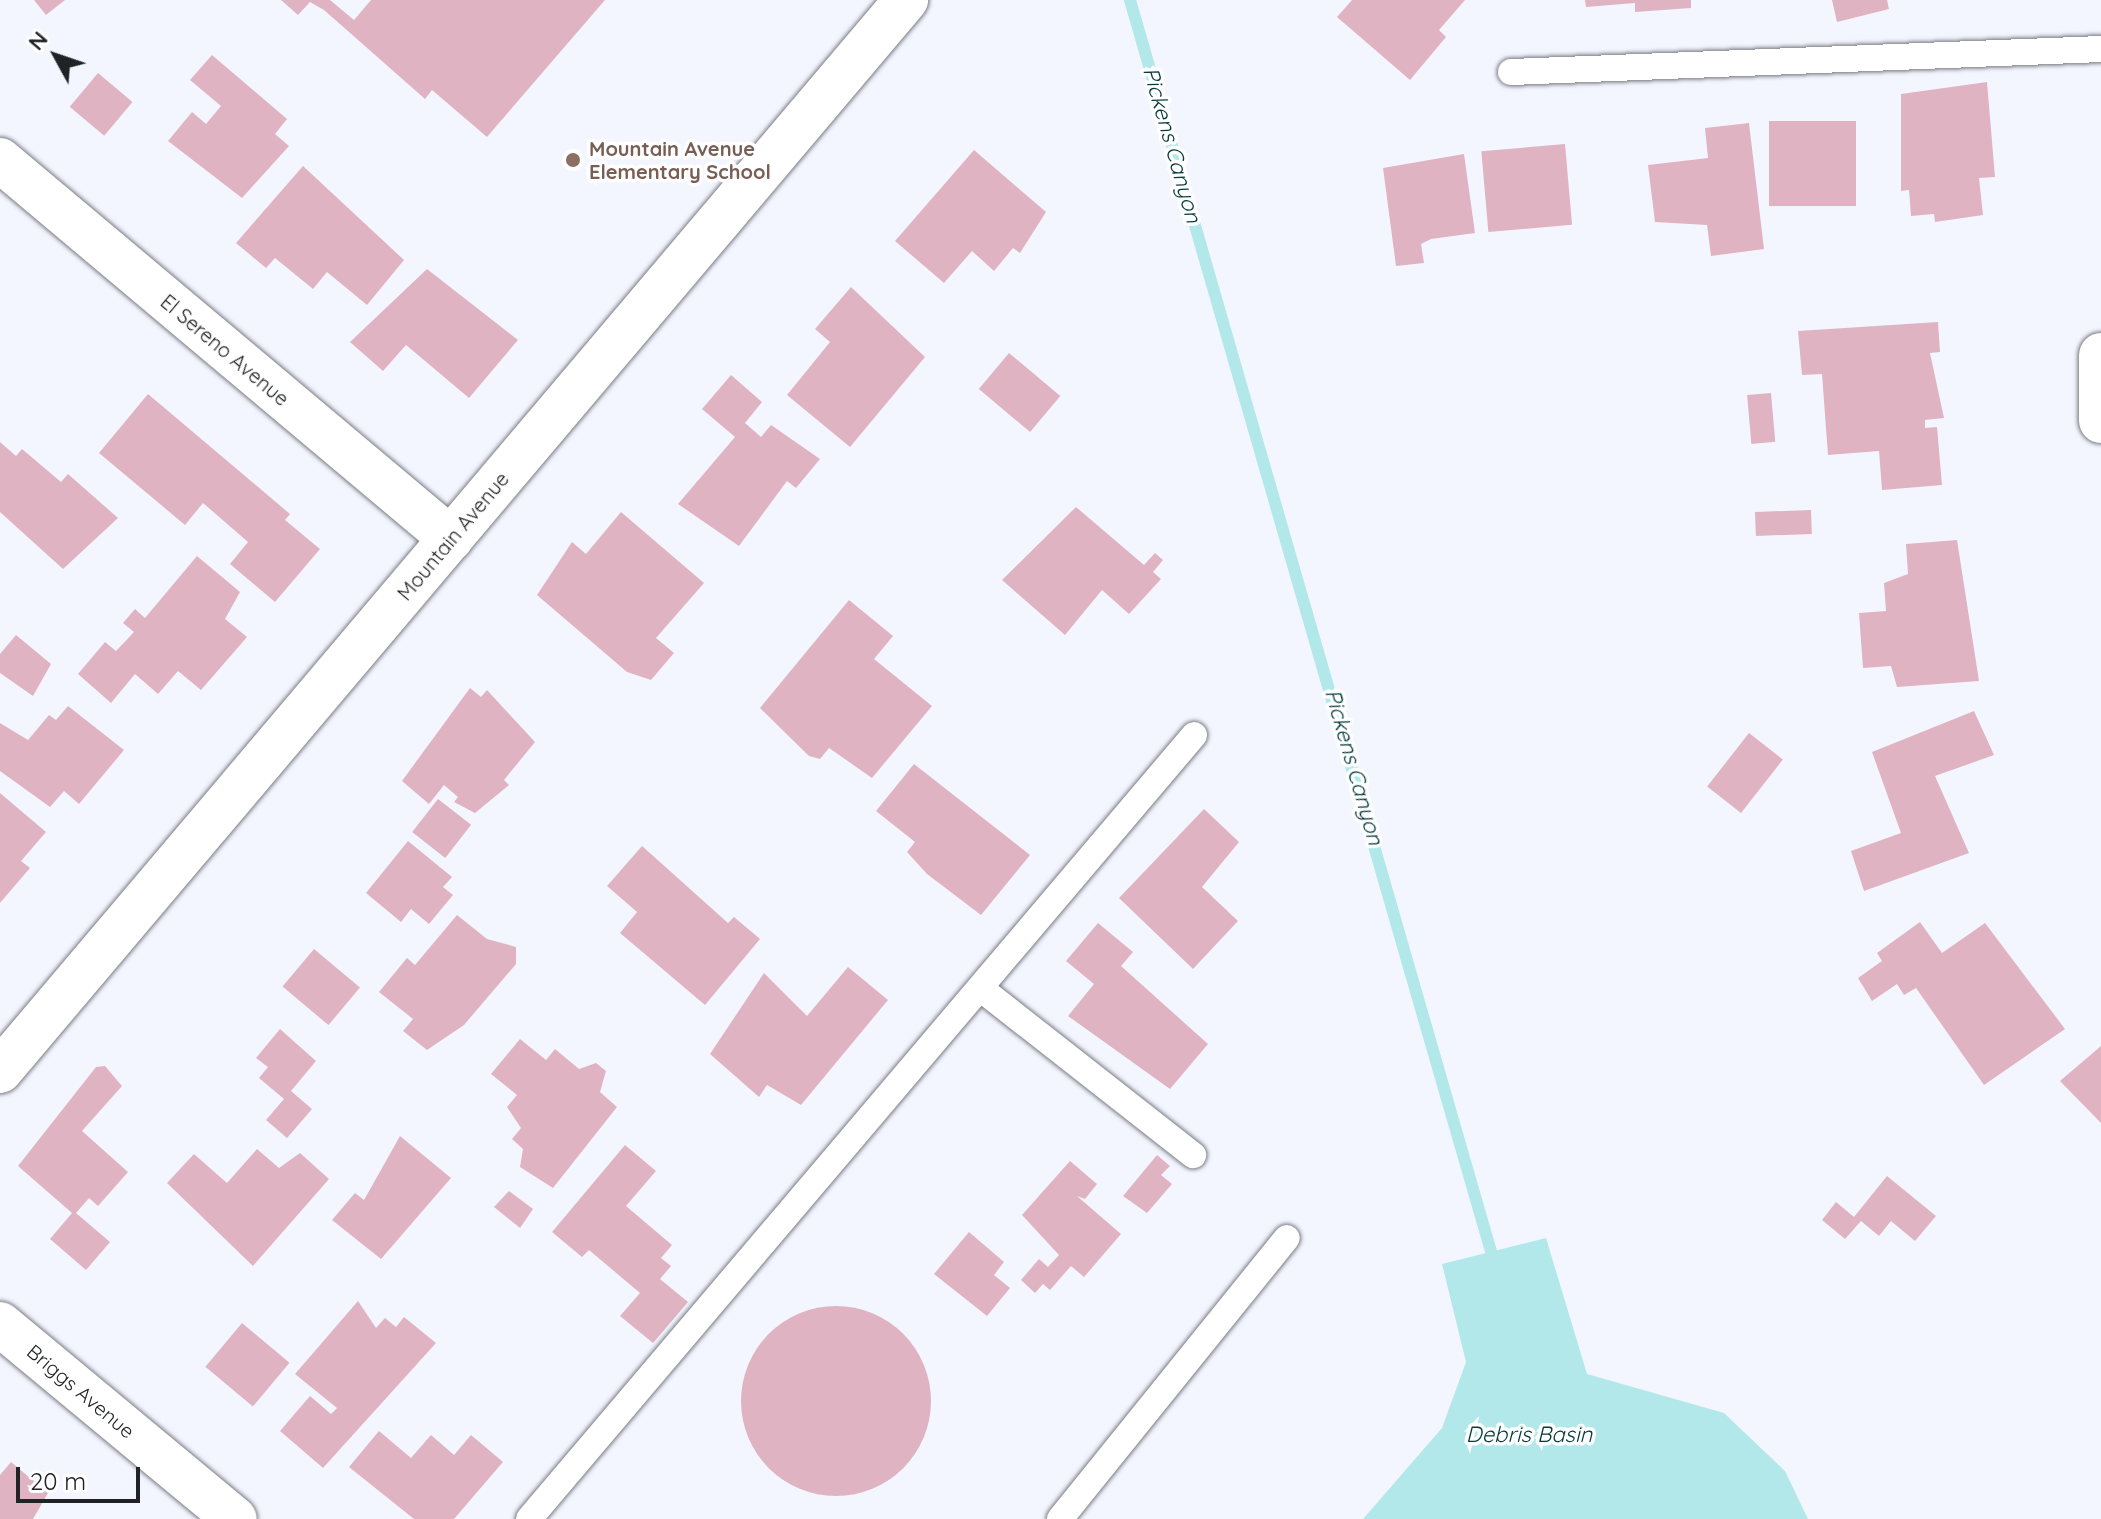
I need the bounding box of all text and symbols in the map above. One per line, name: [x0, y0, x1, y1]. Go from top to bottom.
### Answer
north arrow: [16, 16, 96, 96]
text: N: [22, 25, 54, 56]
water label: Pickens Canyon: [1137, 64, 1207, 226]
place label: Mountain Avenue Elementary School: [589, 136, 771, 183]
marker: Mountain Avenue Elementary School: [564, 151, 582, 169]
street label: El Sereno Avenue: [156, 289, 294, 411]
street label: Mountain Avenue: [392, 467, 514, 605]
water label: Pickens Canyon: [1319, 686, 1389, 848]
street label: Briggs Avenue: [22, 1339, 140, 1443]
water label: Debris Basin: [1466, 1422, 1592, 1448]
scale bar: [20, 1451, 144, 1501]
text: 20 m: [30, 1466, 86, 1496]

